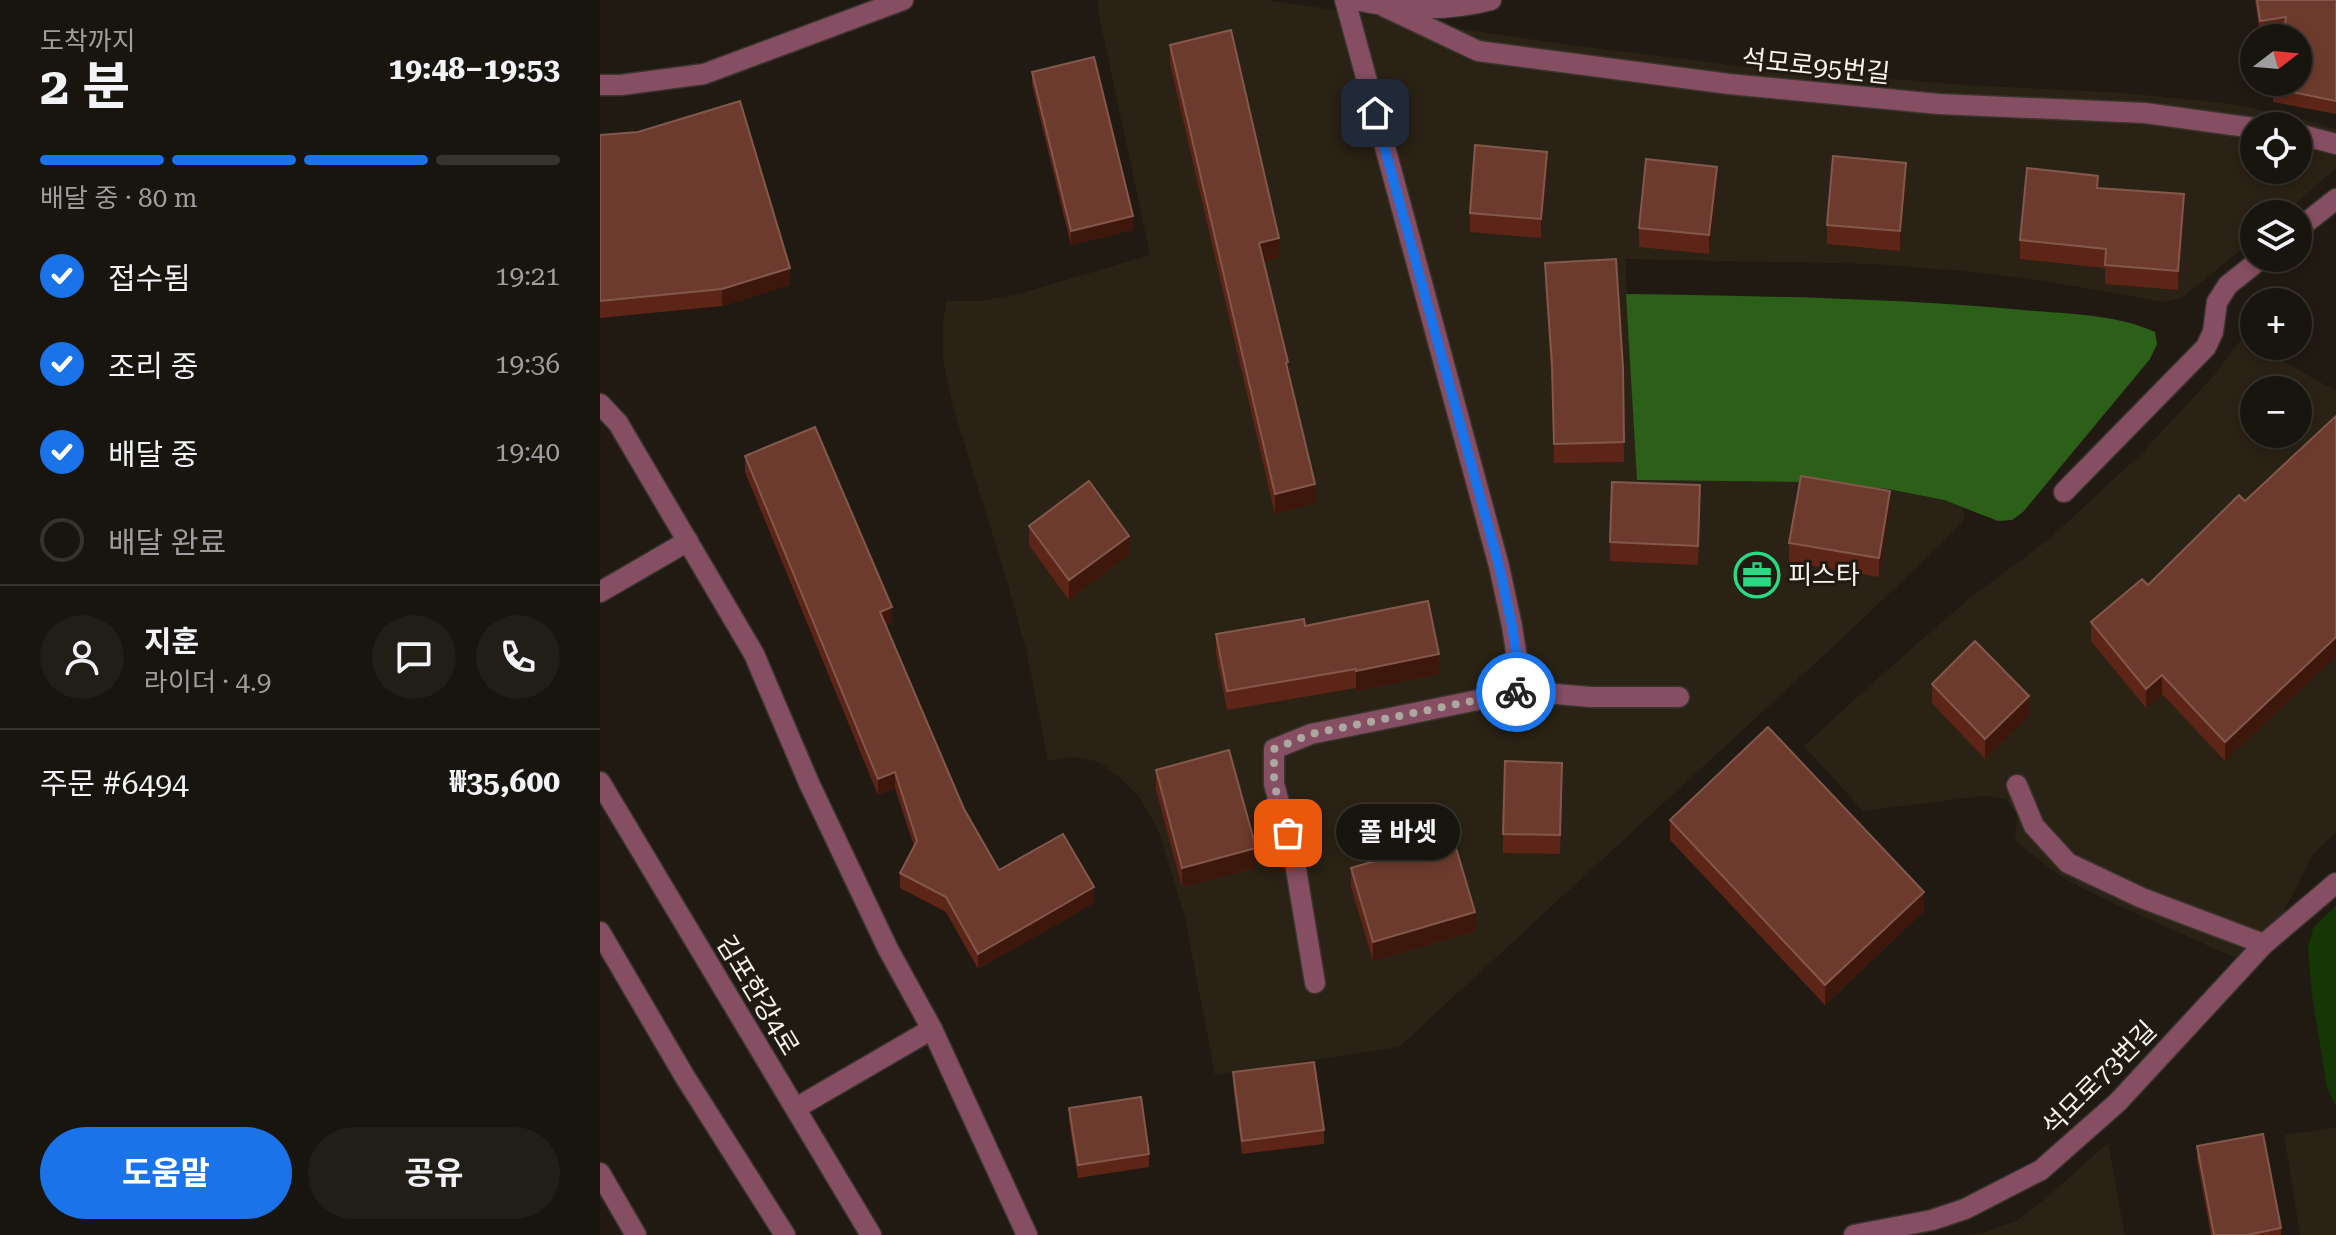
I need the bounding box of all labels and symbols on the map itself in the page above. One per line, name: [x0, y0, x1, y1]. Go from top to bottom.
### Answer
north arrow: [2240, 24, 2312, 96]
street label: 석모로95번길: [1740, 43, 1892, 89]
pin: [1341, 79, 1409, 147]
office icon: 피스타: [1733, 551, 1781, 599]
place label: 피스타: [1788, 560, 1860, 590]
courier: [1476, 652, 1556, 732]
pin: [1254, 799, 1322, 867]
callout: 폴 바셋: [1336, 805, 1460, 861]
street label: 김포한강4로: [711, 930, 805, 1060]
street label: 석모로73번길: [2036, 1015, 2162, 1141]

